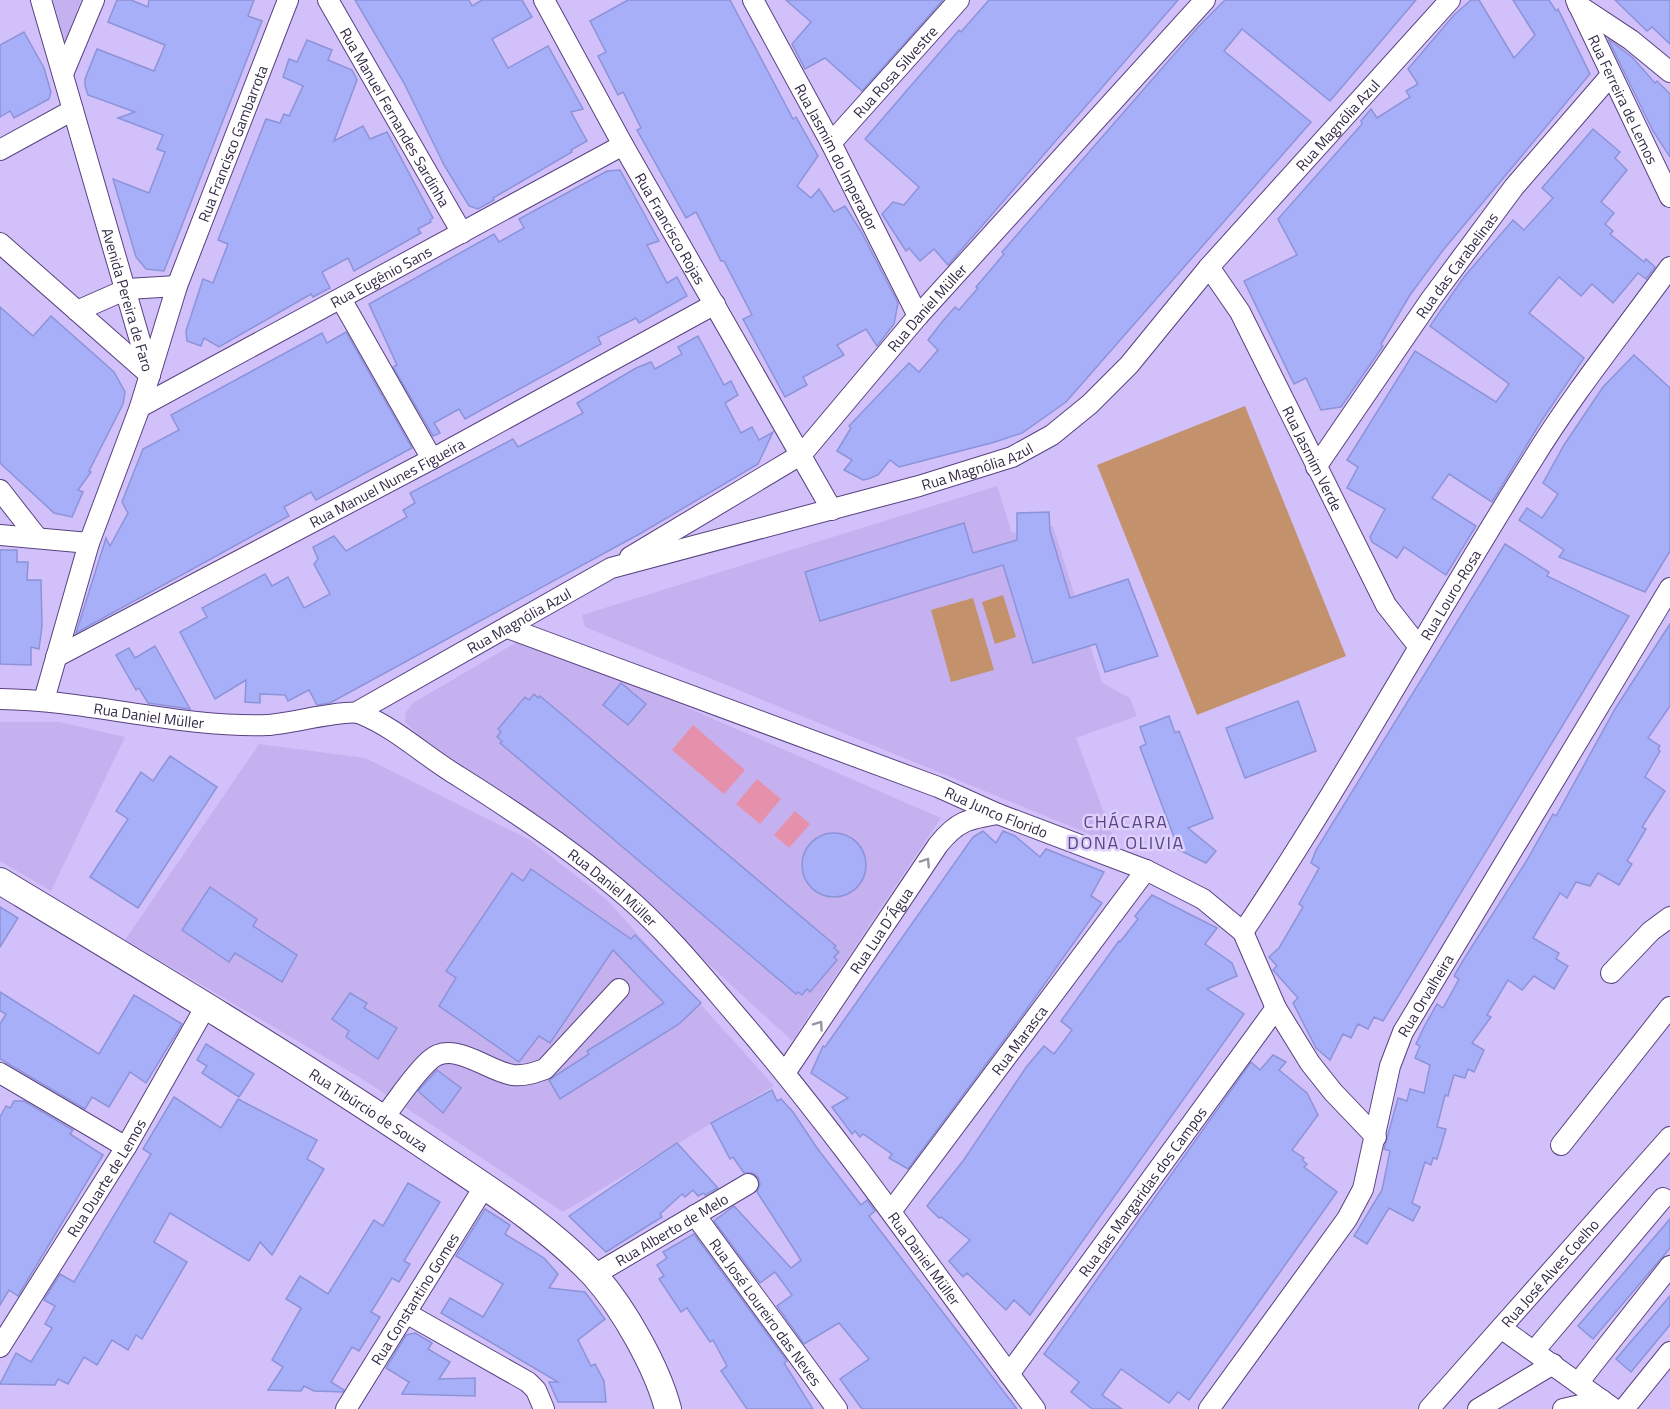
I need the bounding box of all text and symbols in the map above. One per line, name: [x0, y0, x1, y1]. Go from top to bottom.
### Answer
street label: Rua Rosa Silvestre: [847, 20, 943, 123]
street label: Rua Manuel Fernandes Sardinha: [335, 23, 456, 212]
street label: Rua Ferreira de Lemos: [1583, 31, 1664, 168]
street label: Rua Francisco Gambarrota: [191, 61, 273, 225]
street label: Rua Magnólia Azul: [1290, 74, 1385, 176]
street label: Rua Jasmim do Imperador: [789, 79, 885, 235]
street label: Rua Francisco Rojas: [629, 168, 712, 288]
street label: Rua das Carabelinas: [1410, 207, 1503, 323]
street label: Avenida Pereira de Faro: [96, 225, 160, 374]
street label: Rua Eugênio Sans: [326, 239, 436, 313]
street label: Rua Daniel Müller: [881, 258, 972, 357]
street label: Rua Jasmim Verde: [1277, 402, 1349, 515]
street label: Rua Manuel Nunes Figueira: [305, 432, 469, 533]
street label: Rua Magnólia Azul: [918, 436, 1037, 496]
street label: Rua Louro-Rosa: [1414, 544, 1487, 644]
street label: Rua Magnólia Azul: [462, 582, 575, 659]
street label: Rua Daniel Müller: [92, 696, 205, 734]
street label: Rua Junco Florido: [941, 780, 1051, 843]
district label: CHÁCARA DONA OLIVIA: [1067, 808, 1185, 856]
street label: Rua Daniel Müller: [563, 842, 663, 932]
one-way arrow: [919, 858, 931, 868]
street label: Rua Lua D´Água: [844, 882, 918, 978]
street label: Rua Orvalheira: [1391, 949, 1459, 1041]
street label: Rua Marasca: [985, 1000, 1053, 1080]
one-way arrow: [812, 1020, 823, 1031]
street label: Rua Tibúrcio de Souza: [305, 1062, 434, 1157]
street label: Rua das Margaridas dos Campos: [1072, 1102, 1212, 1281]
street label: Rua Duarte de Lemos: [61, 1114, 151, 1241]
street label: Rua Alberto de Melo: [611, 1187, 732, 1272]
street label: Rua Daniel Müller: [883, 1207, 967, 1310]
street label: Rua José Alves Coelho: [1495, 1213, 1604, 1332]
street label: Rua Constantino Gomes: [365, 1228, 465, 1369]
street label: Rua José Loureiro das Neves: [704, 1233, 828, 1391]

